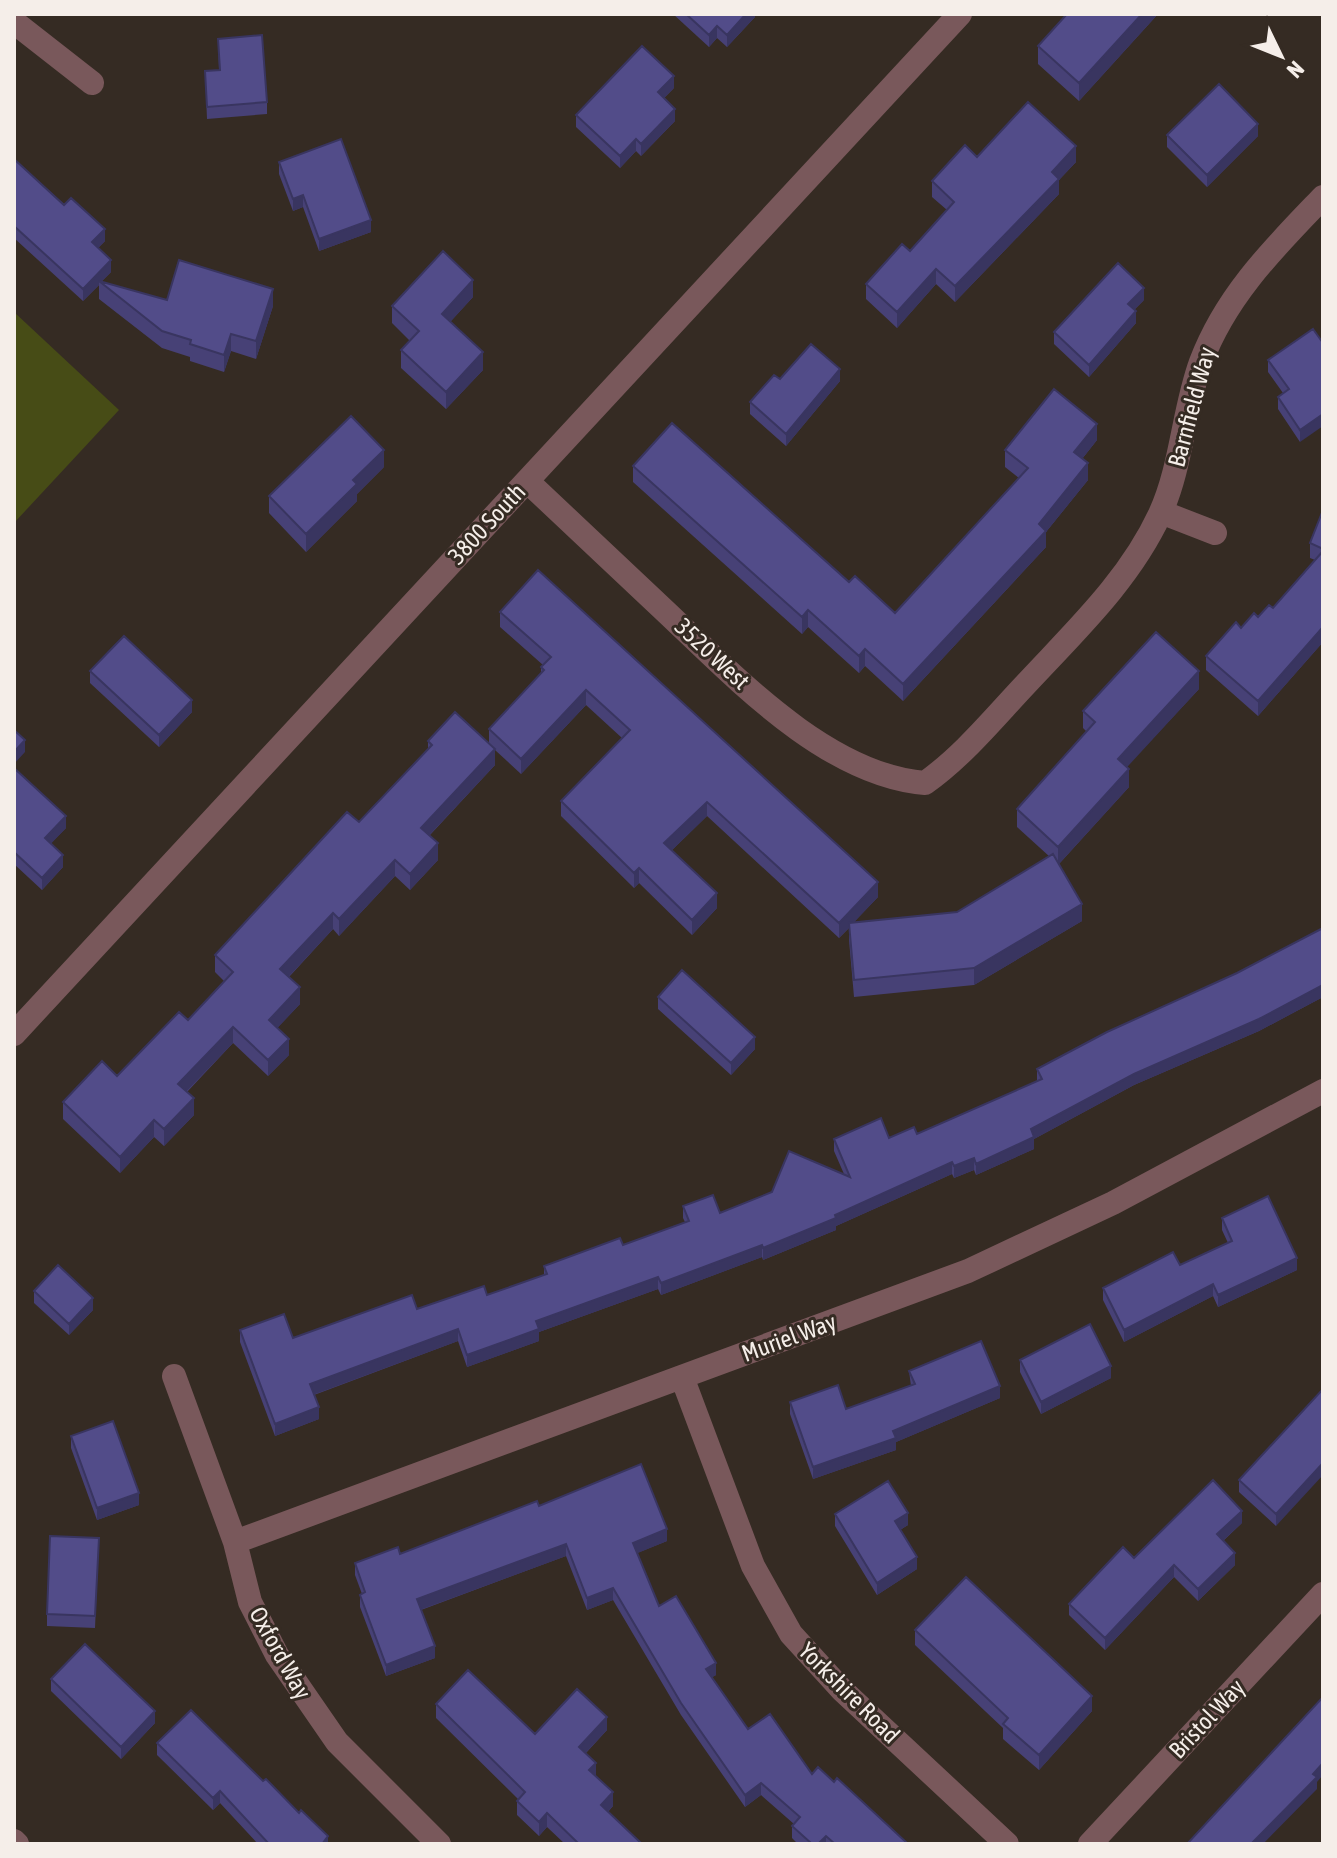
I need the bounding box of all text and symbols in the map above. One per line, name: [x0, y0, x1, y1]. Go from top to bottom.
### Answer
north arrow: [1241, 16, 1321, 96]
text: N: [1282, 56, 1310, 83]
street label: Barnfield Way: [1163, 344, 1220, 470]
street label: 3800 South: [443, 478, 531, 569]
street label: 3520 West: [670, 613, 755, 695]
street label: Muriel Way: [738, 1308, 840, 1367]
street label: Oxford Way: [244, 1602, 317, 1704]
street label: Yorkshire Road: [794, 1637, 905, 1748]
street label: Bristol Way: [1163, 1674, 1250, 1764]

